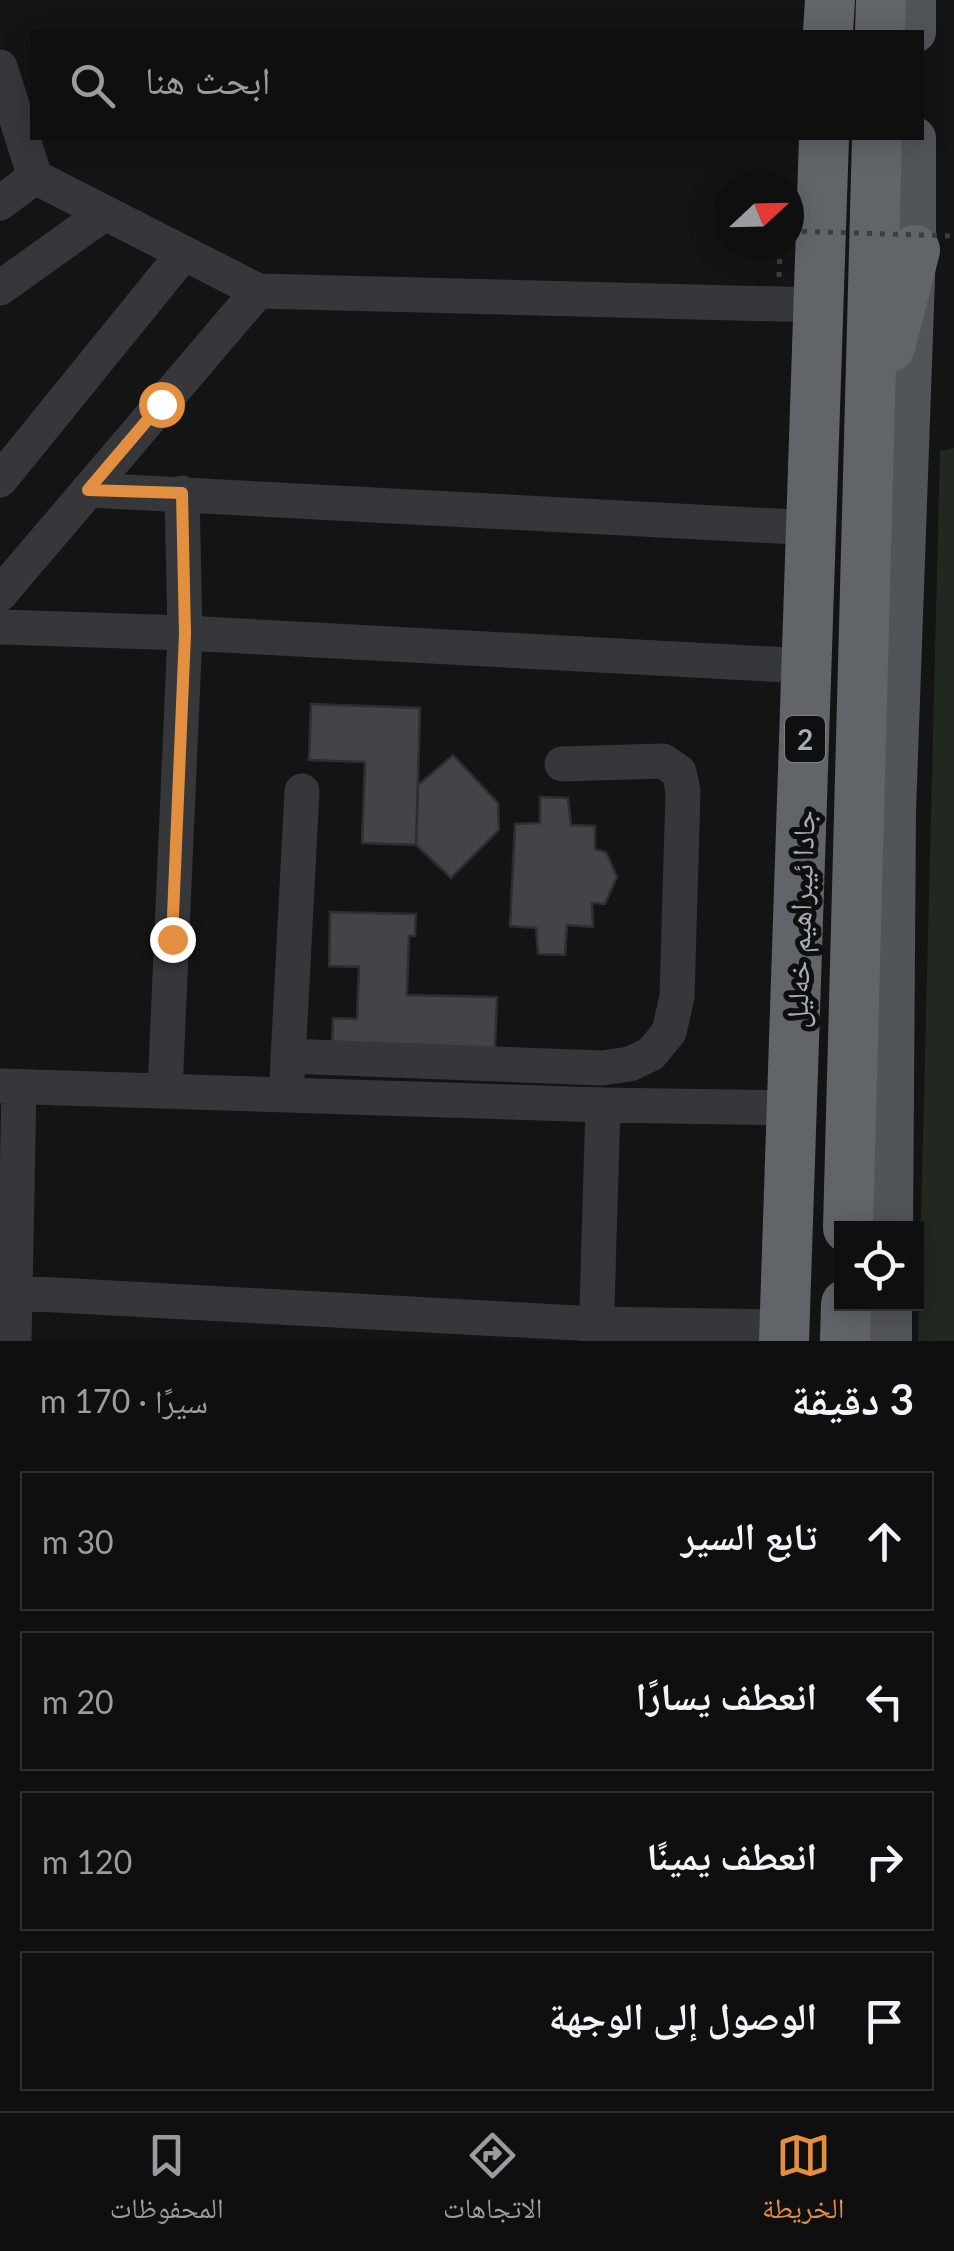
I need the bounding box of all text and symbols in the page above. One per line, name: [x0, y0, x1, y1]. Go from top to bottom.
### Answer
search box: [30, 30, 924, 140]
text: ابحث هنا: [145, 56, 271, 102]
icon: search: [65, 58, 120, 113]
north arrow: [714, 170, 804, 260]
route start: [139, 382, 185, 428]
road number: 2: [785, 716, 825, 762]
street label: جادا ئیبراهیم خەلیل: [777, 809, 825, 1029]
route end: [150, 917, 196, 963]
map controls: [834, 1221, 924, 1311]
button: locate: [834, 1221, 924, 1311]
text: 3 دقيقة: [791, 1374, 914, 1424]
text: سيرًا · 170 m: [40, 1381, 208, 1420]
text: تابع السير: [681, 1512, 817, 1558]
icon: ahead: [857, 1514, 912, 1569]
text: 30 m: [42, 1522, 114, 1561]
text: انعطف يسارًا: [635, 1672, 817, 1718]
icon: left: [857, 1674, 912, 1729]
text: 20 m: [42, 1682, 114, 1721]
text: انعطف يمينًا: [647, 1832, 817, 1878]
icon: right: [857, 1834, 912, 1889]
text: 120 m: [42, 1842, 132, 1881]
text: الوصول إلى الوجهة: [549, 1992, 817, 2038]
icon: arrive: [857, 1994, 912, 2049]
tab: المحفوظات: [110, 2128, 224, 2236]
tab: الاتجاهات: [443, 2128, 542, 2236]
tab: الخريطة: [762, 2128, 844, 2236]

